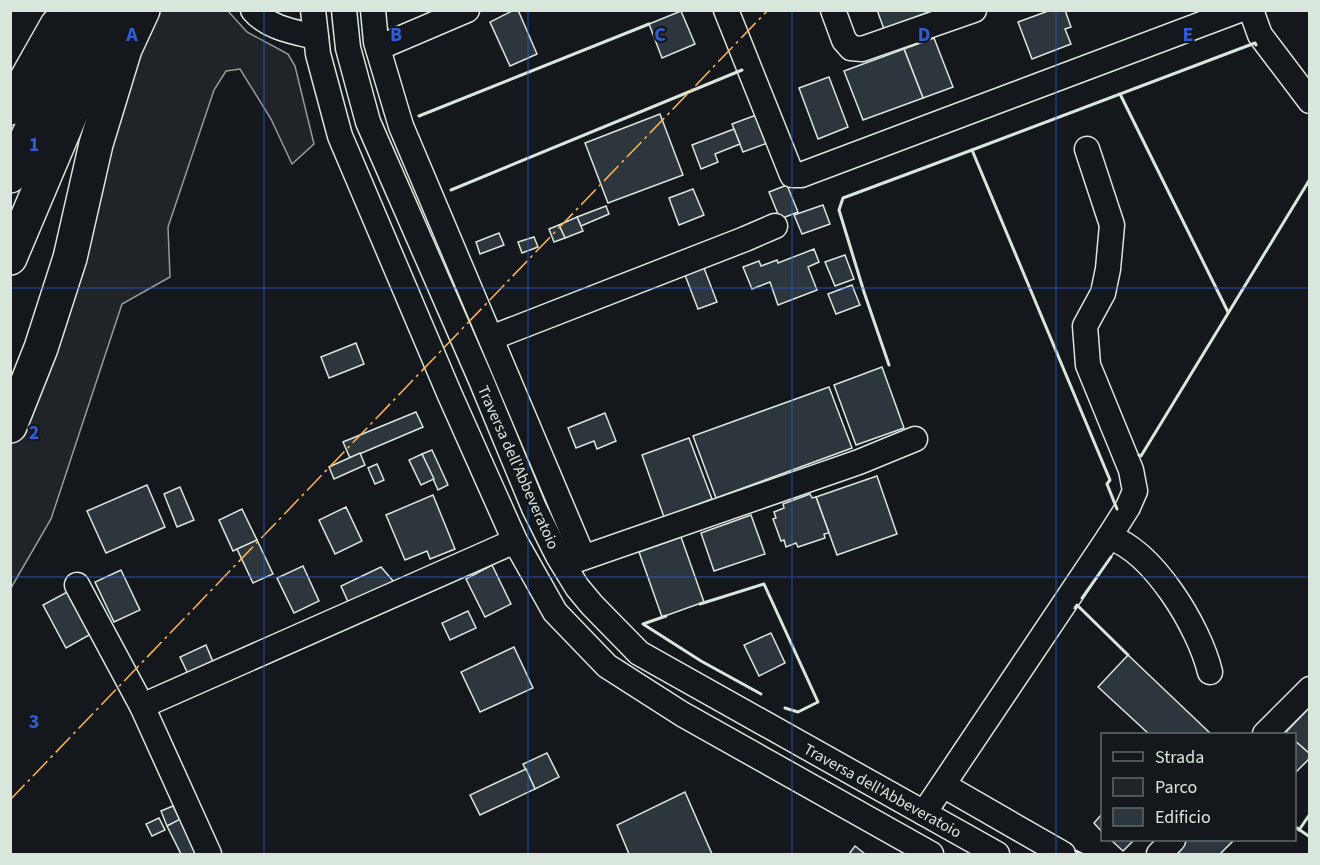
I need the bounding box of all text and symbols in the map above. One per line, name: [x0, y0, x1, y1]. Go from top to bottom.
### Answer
text: A: [125, 21, 138, 49]
text: B: [390, 21, 402, 49]
text: C: [654, 21, 666, 49]
text: D: [918, 21, 930, 49]
text: E: [1183, 21, 1193, 49]
text: 1: [29, 131, 39, 159]
street label: Traversa dell'Abbeveratoio: [472, 382, 564, 553]
text: 2: [29, 419, 39, 447]
text: 3: [29, 708, 39, 736]
legend: [1101, 733, 1296, 841]
street label: Traversa dell'Abbeveratoio: [800, 738, 965, 843]
text: Strada: [1155, 745, 1204, 770]
text: Parco: [1155, 775, 1197, 800]
text: Edificio: [1155, 805, 1211, 830]

